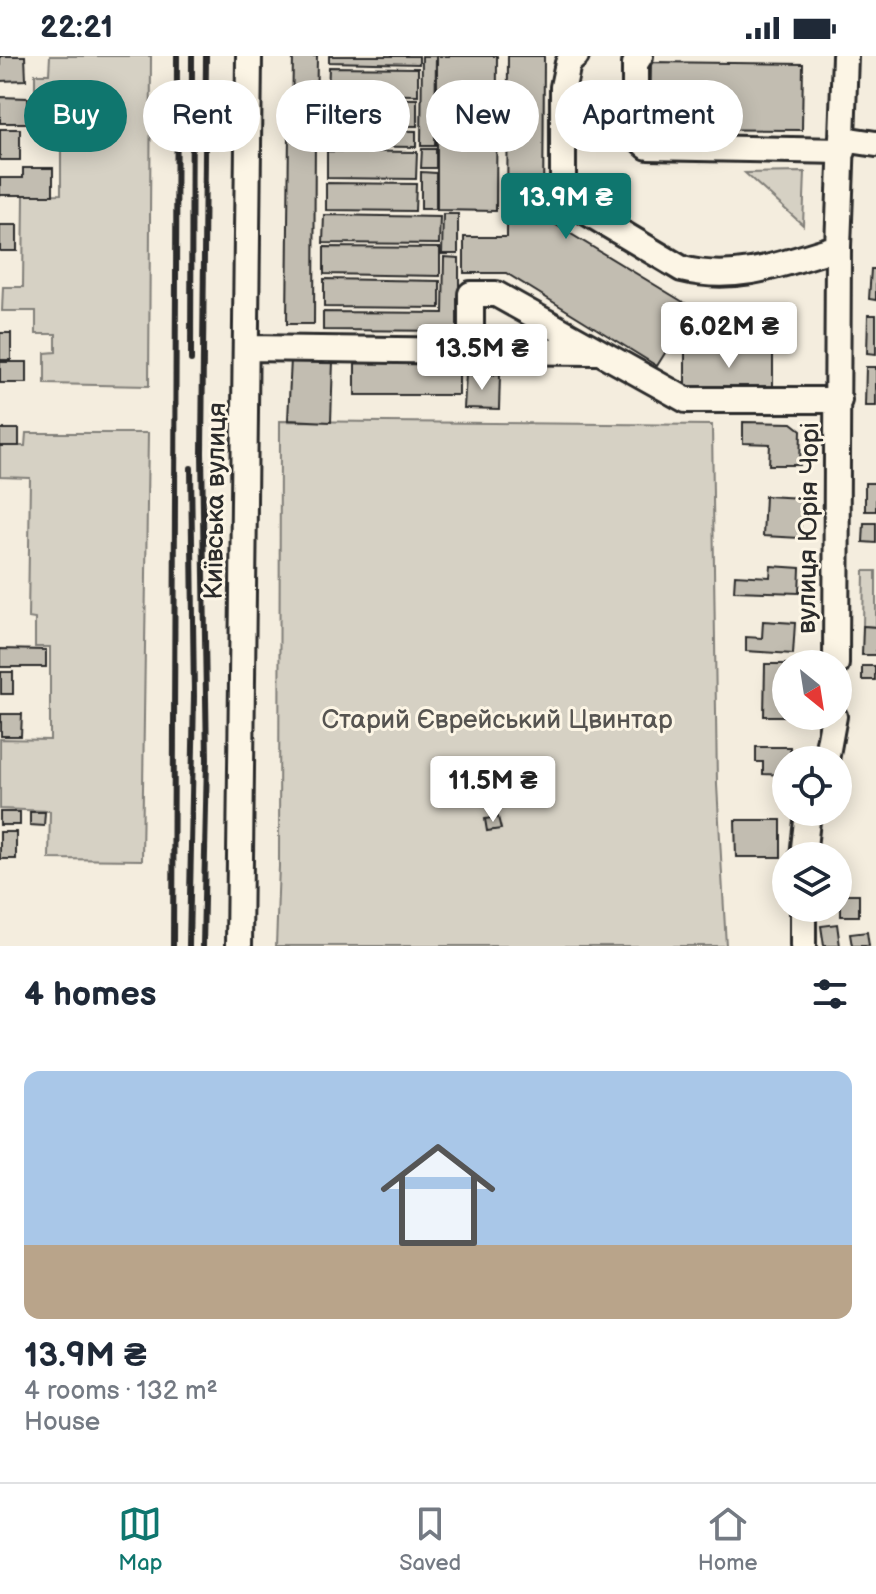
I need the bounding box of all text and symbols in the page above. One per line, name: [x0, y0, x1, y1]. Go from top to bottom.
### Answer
text: 22:21: [40, 10, 113, 46]
chip: Buy: [24, 80, 127, 152]
chip: Rent: [143, 80, 260, 152]
chip: Filters: [276, 80, 410, 152]
chip: New: [426, 80, 539, 152]
chip: Apartment: [555, 80, 743, 152]
pin: 13.9M ₴: [492, 173, 640, 241]
text: 13.9M ₴: [519, 183, 613, 214]
pin: 6.02M ₴: [655, 302, 803, 370]
text: 6.02M ₴: [679, 312, 779, 343]
pin: 13.5M ₴: [408, 324, 556, 392]
text: 13.5M ₴: [435, 334, 529, 365]
street label: Київська вулиця: [199, 402, 233, 600]
street label: вулиця Юрія Чорі: [792, 422, 826, 634]
north arrow: [772, 650, 852, 730]
map controls: [772, 650, 852, 922]
park label: Старий Єврейський Цвинтар: [321, 705, 673, 736]
button: locate: [772, 746, 852, 826]
pin: 11.5M ₴: [419, 756, 567, 824]
text: 11.5M ₴: [448, 766, 538, 797]
button: layers: [772, 842, 852, 922]
icon: filters: [808, 972, 852, 1016]
text: 4 homes: [24, 974, 156, 1015]
icon: home: [366, 1123, 510, 1267]
text: 13.9M ₴: [24, 1335, 147, 1376]
text: 4 rooms · 132 m²: [24, 1376, 218, 1407]
text: House: [24, 1407, 100, 1438]
tab: Map: [118, 1502, 163, 1577]
tab: Saved: [399, 1502, 461, 1577]
tab: Home: [698, 1502, 758, 1577]

